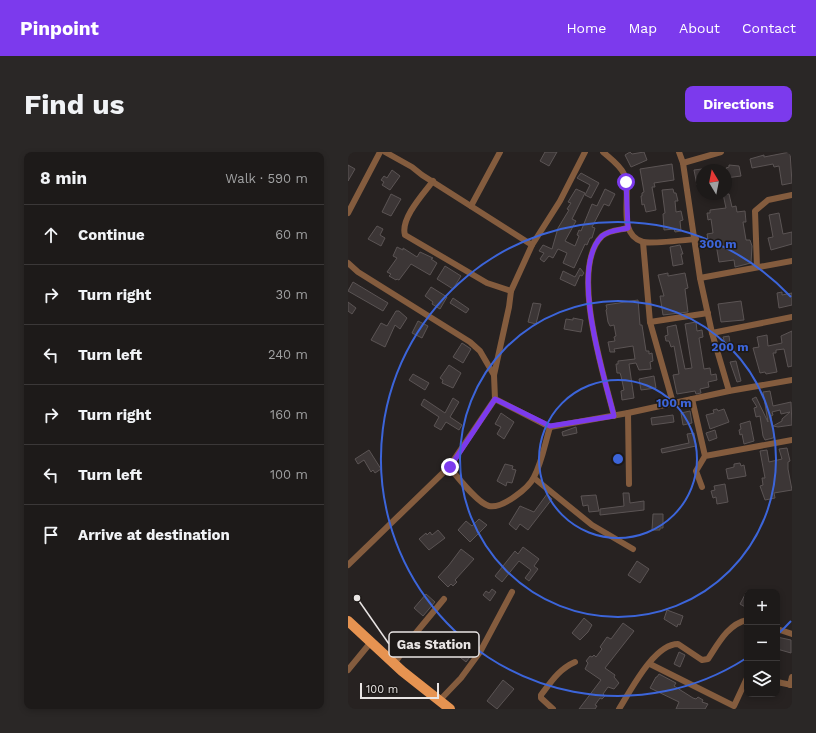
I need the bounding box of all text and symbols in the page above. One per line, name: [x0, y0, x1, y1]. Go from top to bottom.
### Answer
text: Pinpoint: [20, 17, 99, 40]
text: Home: [566, 20, 606, 36]
text: Map: [628, 20, 657, 36]
text: About: [679, 20, 720, 36]
text: Contact: [742, 20, 796, 36]
button: Directions: [685, 86, 792, 122]
text: Find us: [24, 88, 124, 121]
north arrow: [696, 164, 732, 200]
text: 8 min: [40, 168, 87, 188]
text: Walk · 590 m: [225, 171, 308, 186]
route start: [617, 173, 635, 191]
icon: ahead: [40, 224, 62, 246]
text: Continue: [78, 226, 145, 244]
text: 60 m: [275, 227, 308, 242]
text: 300 m: [699, 237, 737, 251]
icon: right: [40, 284, 62, 306]
text: Turn right: [78, 286, 151, 304]
text: 30 m: [276, 287, 308, 302]
text: 200 m: [711, 340, 749, 354]
icon: left: [40, 344, 62, 366]
text: Turn left: [78, 346, 142, 364]
text: 240 m: [268, 347, 308, 362]
text: 100 m: [656, 396, 692, 410]
icon: right: [40, 404, 62, 426]
text: Turn right: [78, 406, 151, 424]
text: 160 m: [270, 407, 308, 422]
centre of rings: [611, 452, 625, 466]
route end: [441, 458, 459, 476]
icon: left: [40, 464, 62, 486]
text: Turn left: [78, 466, 142, 484]
text: 100 m: [270, 467, 308, 482]
icon: arrive: [40, 524, 62, 546]
text: Arrive at destination: [78, 526, 230, 544]
map controls: [744, 589, 780, 697]
button: +: [744, 589, 780, 625]
button: −: [744, 625, 780, 661]
callout: Gas Station: [389, 632, 479, 657]
text: Gas Station: [397, 637, 471, 652]
button: layers: [744, 661, 780, 697]
scale bar: [360, 681, 439, 700]
text: 100 m: [366, 683, 398, 696]

